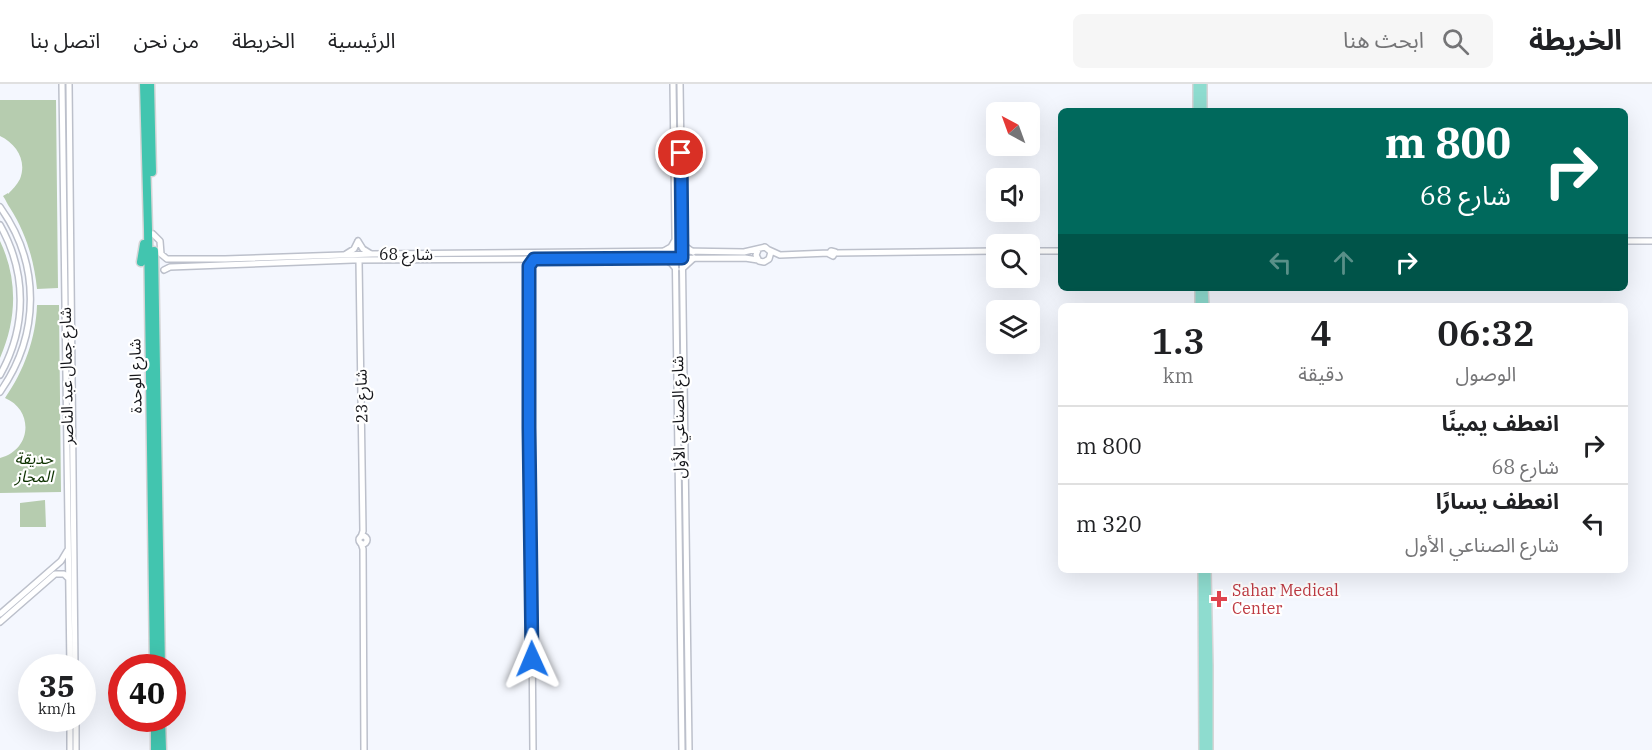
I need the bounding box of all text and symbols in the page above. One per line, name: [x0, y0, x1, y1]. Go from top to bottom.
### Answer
search box: [1073, 14, 1493, 68]
text: الخريطة: [1529, 21, 1622, 58]
text: ابحث هنا: [1343, 25, 1424, 54]
icon: search: [1439, 25, 1472, 58]
text: اتصل بنا: [30, 26, 100, 54]
text: من نحن: [133, 26, 199, 54]
text: الخريطة: [232, 26, 295, 54]
text: الرئيسية: [328, 26, 395, 54]
north arrow: [986, 102, 1040, 156]
map controls: [986, 102, 1040, 354]
text: 800 m: [1385, 115, 1511, 170]
pin: [655, 127, 706, 178]
icon: right: [1532, 132, 1610, 210]
icon: arrive: [664, 136, 697, 169]
button: sound: [986, 168, 1040, 222]
text: شارع 68: [1420, 177, 1511, 212]
button: search: [986, 234, 1040, 288]
street label: شارع 68: [379, 244, 433, 267]
icon: left: [1264, 246, 1297, 279]
icon: ahead: [1327, 246, 1360, 279]
icon: right: [1390, 246, 1423, 279]
button: layers: [986, 300, 1040, 354]
street label: شارع جمال عبد الناصر: [55, 307, 80, 446]
text: 4: [1310, 309, 1332, 356]
text: 06:32: [1437, 309, 1534, 356]
text: 1.3: [1152, 317, 1205, 364]
street label: شارع الوحدة: [124, 338, 149, 414]
street label: شارع الصناعي الأول: [667, 355, 692, 479]
text: دقيقة: [1298, 360, 1344, 387]
text: الوصول: [1456, 360, 1516, 387]
text: km: [1163, 362, 1194, 389]
street label: شارع 23: [351, 369, 374, 423]
text: انعطف يمينًا: [1441, 408, 1559, 437]
icon: right: [1577, 429, 1610, 462]
text: 800 m: [1076, 431, 1142, 460]
park label: حديقة المجاز: [13, 448, 55, 486]
text: شارع 68: [1491, 453, 1559, 480]
text: انعطف يسارًا: [1436, 486, 1559, 515]
icon: left: [1577, 507, 1610, 540]
text: 320 m: [1076, 509, 1142, 538]
text: شارع الصناعي الأول: [1405, 531, 1559, 558]
place label: Sahar Medical Center: [1232, 580, 1339, 618]
marker: Sahar Medical Center: [1210, 590, 1228, 608]
position arrow: [500, 627, 564, 691]
speed limit sign: 40: [108, 654, 186, 732]
text: 35: [39, 666, 75, 705]
text: km/h: [38, 699, 76, 718]

